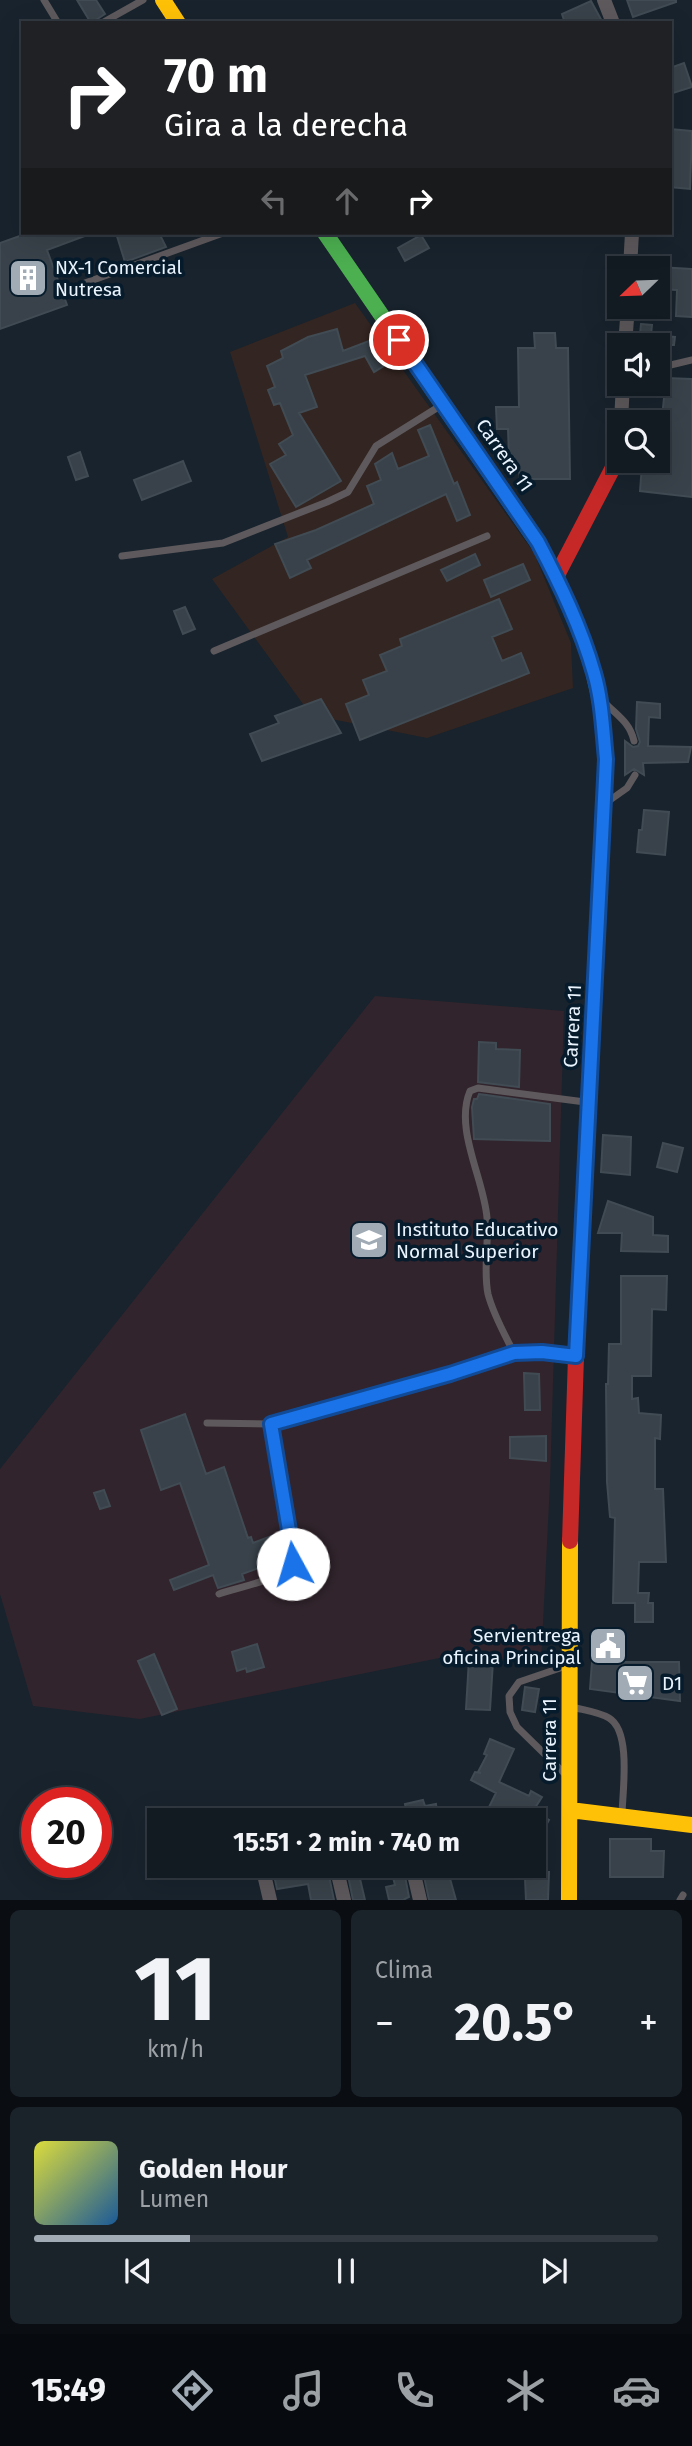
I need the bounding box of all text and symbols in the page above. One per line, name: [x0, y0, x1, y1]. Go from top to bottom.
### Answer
text: 70 m: [164, 46, 268, 105]
icon: right: [49, 49, 140, 140]
text: Gira a la derecha: [164, 106, 408, 144]
icon: left: [255, 182, 293, 220]
icon: ahead: [328, 182, 366, 220]
icon: right: [401, 182, 439, 220]
place label: NX-1 Comercial Nutresa: [55, 256, 183, 301]
north arrow: [607, 256, 670, 318]
map controls: [607, 256, 670, 473]
building icon: NX-1 Comercial Nutresa: [7, 257, 49, 299]
pin: [369, 310, 429, 370]
icon: arrive: [380, 321, 418, 359]
button: sound: [607, 333, 670, 396]
button: search: [607, 410, 670, 473]
street label: Carrera 11: [471, 415, 538, 496]
street label: Carrera 11: [559, 984, 586, 1068]
place label: Instituto Educativo Normal Superior: [396, 1218, 558, 1263]
school or university icon: Instituto Educativo Normal Superior: [348, 1219, 390, 1261]
position arrow: [256, 1527, 330, 1601]
place label: Servientrega oficina Principal: [442, 1624, 581, 1669]
public building icon: Servientrega oficina Principal: [587, 1625, 629, 1667]
supermarket icon: D1: [614, 1662, 656, 1704]
place label: D1: [662, 1672, 682, 1695]
street label: Carrera 11: [538, 1698, 561, 1782]
speed limit sign: 20: [21, 1787, 112, 1878]
text: 15:51 · 2 min · 740 m: [233, 1827, 460, 1858]
text: 11: [134, 1935, 217, 2044]
text: Clima: [375, 1956, 433, 1984]
text: 20.5°: [454, 1991, 579, 2054]
text: −: [375, 2000, 394, 2046]
text: +: [639, 2000, 658, 2046]
text: km/h: [147, 2035, 204, 2063]
text: Golden Hour: [139, 2154, 287, 2185]
text: Lumen: [139, 2185, 209, 2213]
icon: previous: [119, 2252, 157, 2290]
icon: pause: [327, 2252, 365, 2290]
icon: next: [535, 2252, 573, 2290]
icon: directions: [168, 2366, 217, 2415]
icon: music: [279, 2366, 328, 2415]
icon: phone: [390, 2366, 439, 2415]
icon: climate: [501, 2366, 550, 2415]
icon: car: [612, 2366, 661, 2415]
text: 15:49: [31, 2371, 106, 2409]

